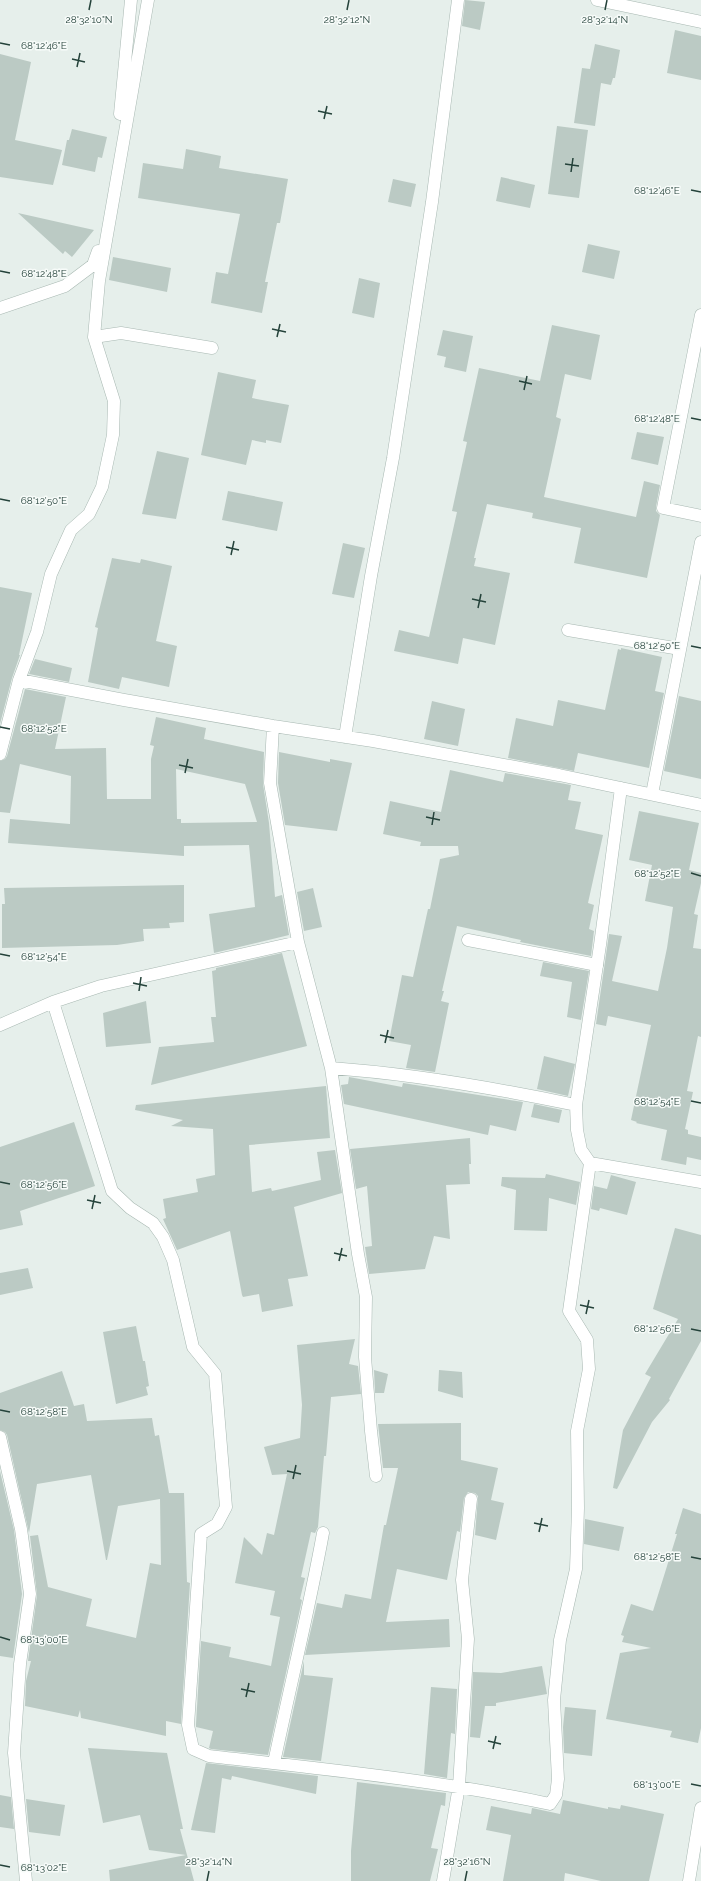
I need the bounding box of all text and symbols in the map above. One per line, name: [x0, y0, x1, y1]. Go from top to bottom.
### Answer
text: 28°32'10"N: [65, 14, 113, 25]
text: 28°32'12"N: [324, 14, 370, 25]
text: 28°32'14"N: [582, 14, 628, 25]
text: 68°12'46"E: [21, 40, 67, 51]
text: 68°12'46"E: [634, 185, 680, 196]
text: 68°12'48"E: [21, 268, 67, 279]
text: 68°12'48"E: [634, 413, 680, 424]
text: 68°12'50"E: [21, 495, 67, 506]
text: 68°12'50"E: [634, 640, 680, 651]
text: 68°12'52"E: [21, 723, 67, 734]
text: 68°12'52"E: [634, 868, 680, 879]
text: 68°12'54"E: [21, 951, 67, 962]
text: 68°12'54"E: [634, 1096, 680, 1107]
text: 68°12'56"E: [21, 1179, 67, 1190]
text: 68°12'56"E: [634, 1323, 680, 1334]
text: 68°12'58"E: [21, 1406, 67, 1417]
text: 68°12'58"E: [634, 1551, 680, 1562]
text: 68°13'00"E: [20, 1634, 68, 1645]
text: 68°13'00"E: [633, 1779, 681, 1790]
text: 28°32'14"N: [186, 1856, 232, 1867]
text: 28°32'16"N: [443, 1856, 491, 1867]
text: 68°13'02"E: [21, 1862, 67, 1873]

